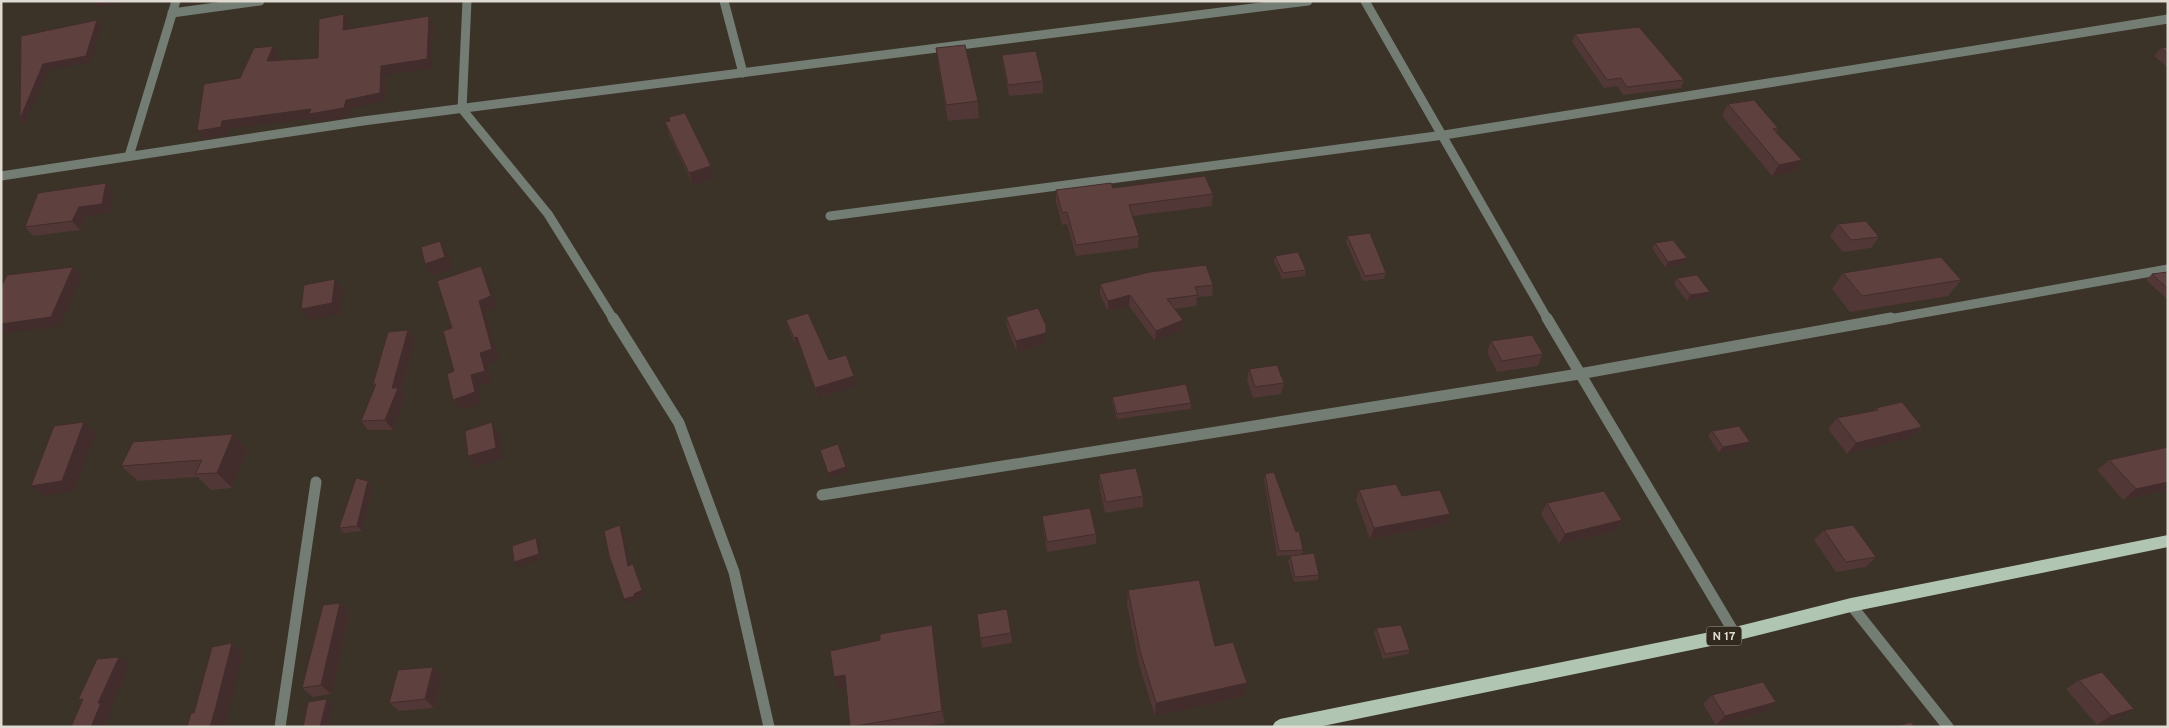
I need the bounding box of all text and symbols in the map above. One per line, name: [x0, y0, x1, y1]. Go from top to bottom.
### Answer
road number: N 17: [1706, 626, 1742, 646]

